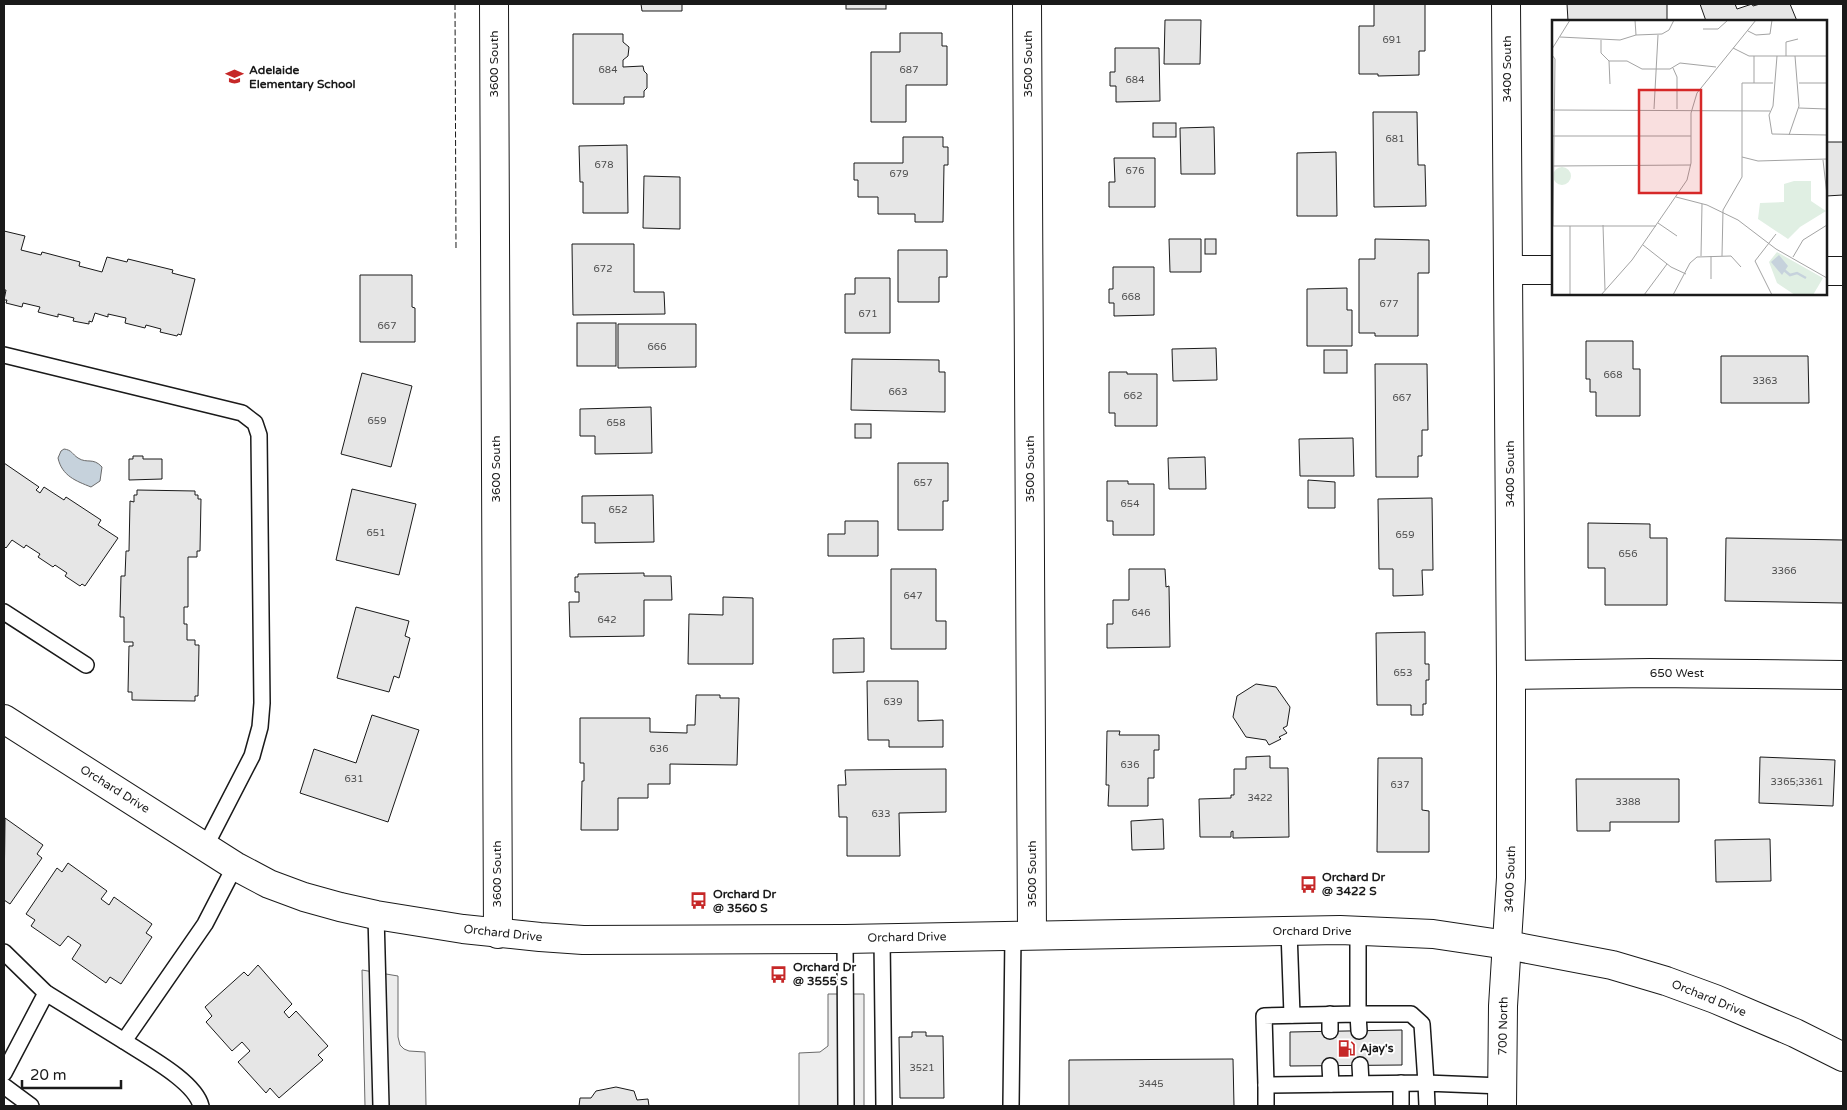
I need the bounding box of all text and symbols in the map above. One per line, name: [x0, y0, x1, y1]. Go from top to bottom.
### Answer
inset map: [1552, 20, 1827, 295]
street label: 3600 South: [487, 30, 501, 98]
street label: 3500 South: [1021, 30, 1035, 98]
house number: 691: [1383, 34, 1401, 46]
street label: 3400 South: [1500, 35, 1514, 103]
place label: Adelaide Elementary School: [249, 63, 356, 92]
house number: 684: [599, 64, 617, 76]
house number: 687: [900, 64, 918, 76]
school or university icon: Adelaide Elementary School: [225, 67, 245, 87]
house number: 684: [1126, 74, 1144, 86]
house number: 681: [1386, 133, 1404, 145]
house number: 678: [595, 159, 613, 171]
house number: 676: [1126, 165, 1144, 177]
house number: 679: [890, 168, 908, 180]
house number: 672: [594, 263, 612, 275]
house number: 668: [1122, 291, 1140, 303]
house number: 677: [1380, 298, 1398, 310]
house number: 671: [859, 308, 877, 320]
house number: 667: [378, 320, 396, 332]
house number: 666: [648, 341, 666, 353]
house number: 668: [1604, 369, 1622, 381]
house number: 3363: [1752, 375, 1778, 387]
house number: 663: [889, 386, 907, 398]
house number: 662: [1124, 390, 1142, 402]
house number: 667: [1393, 392, 1411, 404]
house number: 659: [368, 415, 386, 427]
house number: 658: [607, 417, 625, 429]
street label: 3600 South: [489, 435, 503, 503]
street label: 3500 South: [1023, 435, 1037, 503]
street label: 3400 South: [1503, 440, 1517, 508]
house number: 657: [914, 477, 932, 489]
house number: 654: [1121, 498, 1139, 510]
house number: 652: [609, 504, 627, 516]
house number: 651: [367, 527, 385, 539]
house number: 659: [1396, 529, 1414, 541]
house number: 656: [1619, 548, 1637, 560]
house number: 3366: [1771, 565, 1797, 577]
house number: 647: [904, 590, 922, 602]
house number: 646: [1132, 607, 1150, 619]
house number: 642: [598, 614, 616, 626]
street label: 650 West: [1650, 666, 1705, 680]
house number: 653: [1394, 667, 1412, 679]
house number: 639: [884, 696, 902, 708]
house number: 636: [650, 743, 668, 755]
house number: 636: [1121, 759, 1139, 771]
street label: Orchard Drive: [78, 762, 152, 816]
house number: 631: [345, 773, 363, 785]
house number: 3365;3361: [1771, 776, 1823, 788]
house number: 637: [1391, 779, 1409, 791]
house number: 3422: [1247, 792, 1273, 804]
house number: 3388: [1615, 796, 1641, 808]
house number: 633: [872, 808, 890, 820]
street label: 3600 South: [490, 840, 504, 908]
street label: 3500 South: [1025, 840, 1039, 908]
street label: 3400 South: [1502, 845, 1518, 913]
place label: Orchard Dr @ 3422 S: [1322, 870, 1386, 898]
bus stop icon: Orchard Dr @ 3422 S: [1298, 874, 1318, 894]
place label: Orchard Dr @ 3560 S: [713, 887, 777, 915]
bus stop icon: Orchard Dr @ 3560 S: [689, 891, 709, 911]
street label: Orchard Drive: [463, 922, 543, 944]
street label: Orchard Drive: [1272, 924, 1352, 938]
street label: Orchard Drive: [867, 929, 947, 945]
place label: Orchard Dr @ 3555 S: [793, 960, 857, 988]
bus stop icon: Orchard Dr @ 3555 S: [769, 964, 789, 984]
street label: Orchard Drive: [1670, 977, 1749, 1019]
street label: 700 North: [1495, 996, 1511, 1056]
fuel station icon: Ajay's: [1336, 1038, 1356, 1058]
place label: Ajay's: [1360, 1041, 1394, 1056]
scale bar: [22, 1058, 121, 1090]
house number: 3521: [909, 1062, 935, 1074]
text: 20 m: [30, 1066, 67, 1084]
house number: 3445: [1138, 1078, 1164, 1090]

